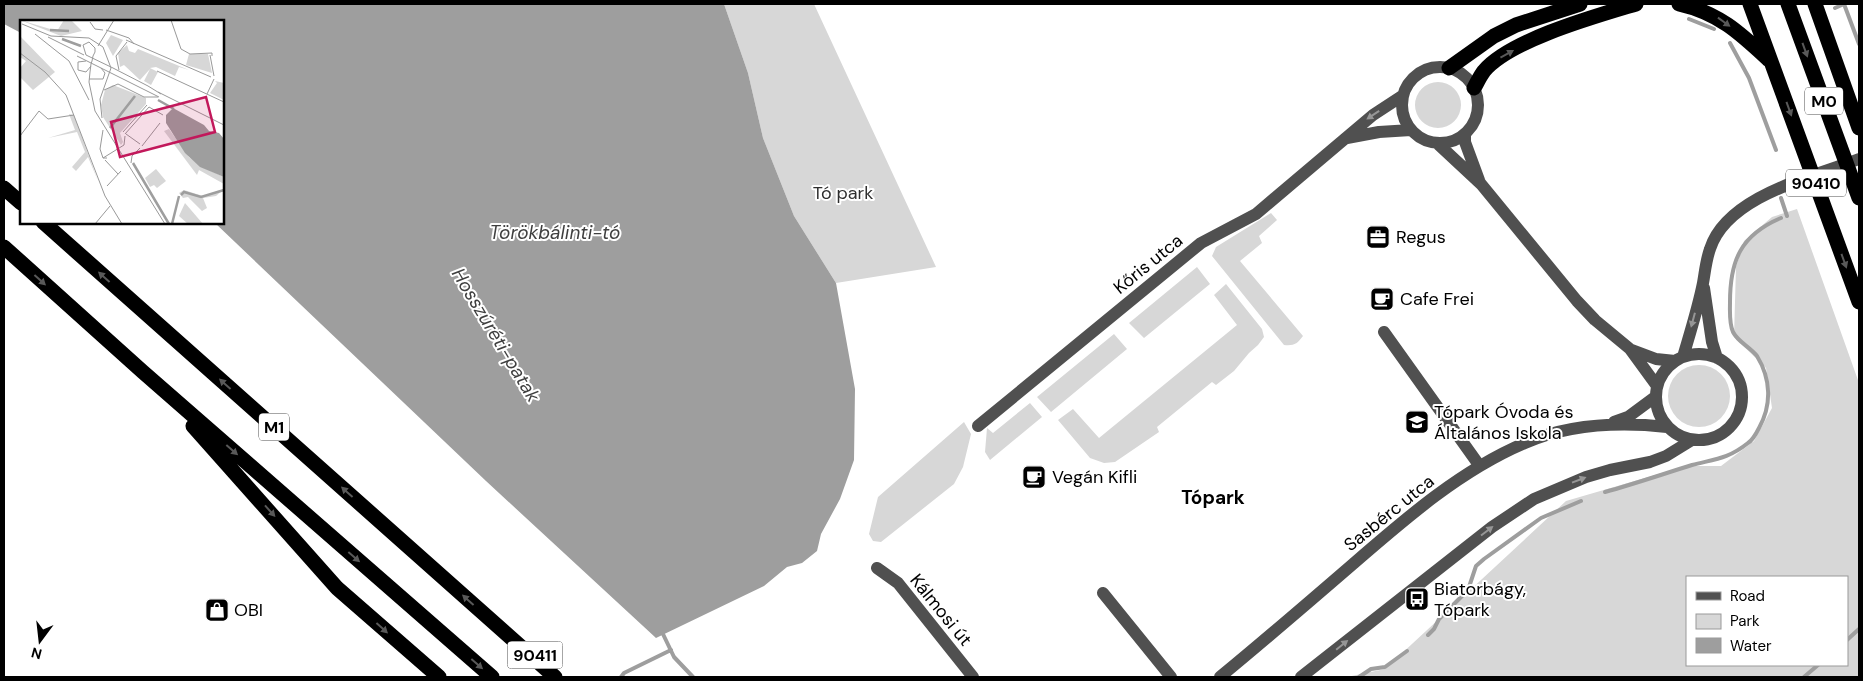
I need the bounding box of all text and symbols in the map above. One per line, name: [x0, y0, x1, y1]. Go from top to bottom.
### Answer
one-way arrow: [1717, 17, 1731, 27]
inset map: [20, 20, 224, 224]
one-way arrow: [1802, 42, 1809, 57]
one-way arrow: [1500, 49, 1514, 58]
road number: M0: [1805, 88, 1843, 114]
one-way arrow: [1786, 101, 1793, 116]
one-way arrow: [1367, 111, 1380, 120]
road number: 90410: [1786, 170, 1846, 197]
park label: Tó park: [813, 181, 873, 205]
water label: Törökbálinti-tó: [490, 220, 620, 245]
office icon: Regus: [1365, 224, 1391, 250]
place label: Regus: [1396, 225, 1446, 249]
street label: Kőris utca: [1108, 229, 1188, 299]
one-way arrow: [1840, 254, 1848, 269]
water label: Hosszúréti-patak: [446, 263, 546, 407]
one-way arrow: [97, 271, 110, 282]
one-way arrow: [34, 274, 47, 285]
cafe icon: Cafe Frei: [1369, 286, 1395, 312]
place label: Cafe Frei: [1400, 287, 1474, 311]
one-way arrow: [1689, 312, 1697, 328]
one-way arrow: [219, 379, 232, 390]
place label: Tópark Óvoda és Általános Iskola: [1434, 400, 1574, 445]
school or university icon: Tópark Óvoda és Általános Iskola: [1404, 409, 1430, 435]
road number: M1: [259, 414, 289, 441]
one-way arrow: [226, 444, 238, 456]
cafe icon: Vegán Kifli: [1021, 464, 1047, 490]
place label: Vegán Kifli: [1052, 465, 1137, 489]
street label: Sasbérc utca: [1339, 469, 1439, 557]
one-way arrow: [1571, 476, 1586, 483]
district label: Tópark: [1181, 485, 1245, 510]
one-way arrow: [341, 486, 353, 498]
one-way arrow: [264, 504, 276, 516]
one-way arrow: [1480, 525, 1493, 536]
one-way arrow: [348, 551, 360, 563]
street label: Kálmosi út: [905, 569, 977, 651]
legend: [1686, 576, 1848, 666]
place label: Biatorbágy, Tópark: [1434, 577, 1526, 622]
bus stop icon: Biatorbágy, Tópark: [1404, 586, 1430, 612]
text: Road: [1730, 586, 1765, 606]
one-way arrow: [463, 594, 475, 606]
shop icon: OBI: [204, 597, 230, 623]
place label: OBI: [234, 598, 263, 622]
text: Park: [1730, 611, 1760, 631]
north arrow: [15, 616, 65, 666]
one-way arrow: [376, 622, 388, 634]
text: Water: [1730, 636, 1772, 656]
one-way arrow: [1335, 639, 1348, 650]
road number: 90411: [508, 642, 562, 668]
text: N: [29, 644, 44, 664]
one-way arrow: [470, 658, 482, 670]

